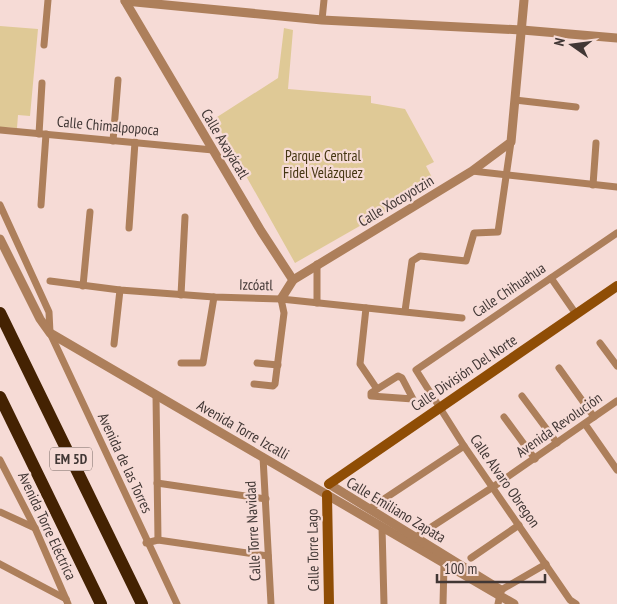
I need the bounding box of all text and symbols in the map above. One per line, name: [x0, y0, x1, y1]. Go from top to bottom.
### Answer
north arrow: [547, 20, 597, 70]
text: N: [550, 36, 569, 48]
street label: Calle Axayácatl: [197, 105, 254, 183]
street label: Calle Chimalpopoca: [56, 112, 160, 139]
park label: Parque Central Fidel Velázquez: [283, 146, 363, 182]
street label: Calle Xocoyotzin: [354, 171, 437, 231]
street label: Calle Chihuahua: [469, 258, 549, 321]
street label: Izcóatl: [239, 275, 274, 294]
street label: Calle División Del Norte: [407, 330, 520, 415]
street label: Avenida Revolución: [512, 388, 605, 461]
street label: Avenida Torre Izcalli: [194, 396, 293, 464]
street label: Avenida de las Torres: [94, 410, 157, 516]
street label: Calle Alvaro Obregon: [466, 430, 545, 531]
road number: EM 5D: [50, 448, 92, 470]
street label: Avenida Torre Eléctrica: [14, 469, 81, 583]
street label: Calle Emiliano Zapata: [343, 473, 449, 547]
street label: Calle Torre Navidad: [240, 481, 265, 581]
street label: Calle Torre Lago: [302, 508, 323, 592]
scale bar: [437, 552, 544, 584]
text: 100 m: [444, 559, 477, 578]

